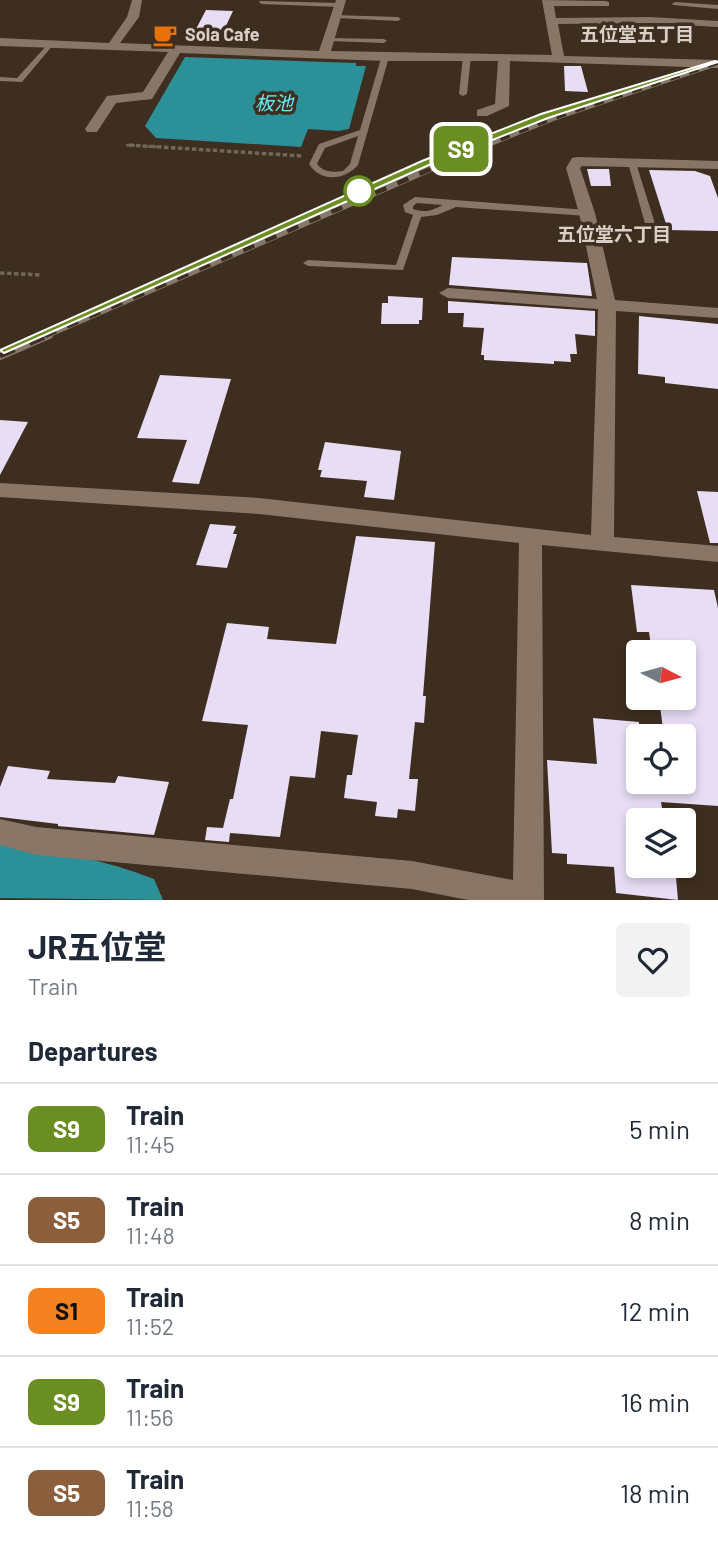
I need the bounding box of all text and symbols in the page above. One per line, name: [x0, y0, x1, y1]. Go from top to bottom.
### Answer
cafe icon: Sola Cafe: [151, 21, 179, 49]
district label: 五位堂五丁目: [580, 22, 694, 45]
place label: Sola Cafe: [185, 23, 260, 45]
water label: 板池: [255, 91, 295, 114]
line badge: S9: [430, 126, 492, 172]
text: S9: [447, 134, 475, 163]
unlabelled marker: [344, 176, 374, 206]
district label: 五位堂六丁目: [557, 222, 671, 245]
north arrow: [626, 640, 696, 710]
map controls: [626, 640, 696, 878]
button: locate: [626, 724, 696, 794]
button: layers: [626, 808, 696, 878]
button: heart: [616, 923, 690, 997]
text: JR五位堂: [28, 926, 167, 966]
text: Train: [28, 972, 78, 1000]
text: Departures: [28, 1035, 158, 1066]
text: Train: [126, 1099, 184, 1130]
text: 5 min: [629, 1113, 690, 1144]
text: S9: [53, 1114, 80, 1143]
text: 11:45: [126, 1130, 174, 1158]
text: Train: [126, 1190, 184, 1221]
text: 8 min: [629, 1204, 690, 1235]
text: S5: [53, 1205, 80, 1234]
text: 11:48: [126, 1221, 175, 1249]
text: Train: [126, 1281, 184, 1312]
text: 12 min: [620, 1295, 690, 1326]
text: S1: [55, 1296, 78, 1325]
text: 11:52: [126, 1312, 174, 1340]
text: Train: [126, 1372, 184, 1403]
text: 16 min: [620, 1386, 690, 1417]
text: S9: [53, 1387, 80, 1416]
text: 11:56: [126, 1403, 174, 1431]
text: Train: [126, 1463, 184, 1494]
text: 18 min: [620, 1477, 690, 1508]
text: S5: [53, 1478, 80, 1507]
text: 11:58: [126, 1494, 174, 1522]

